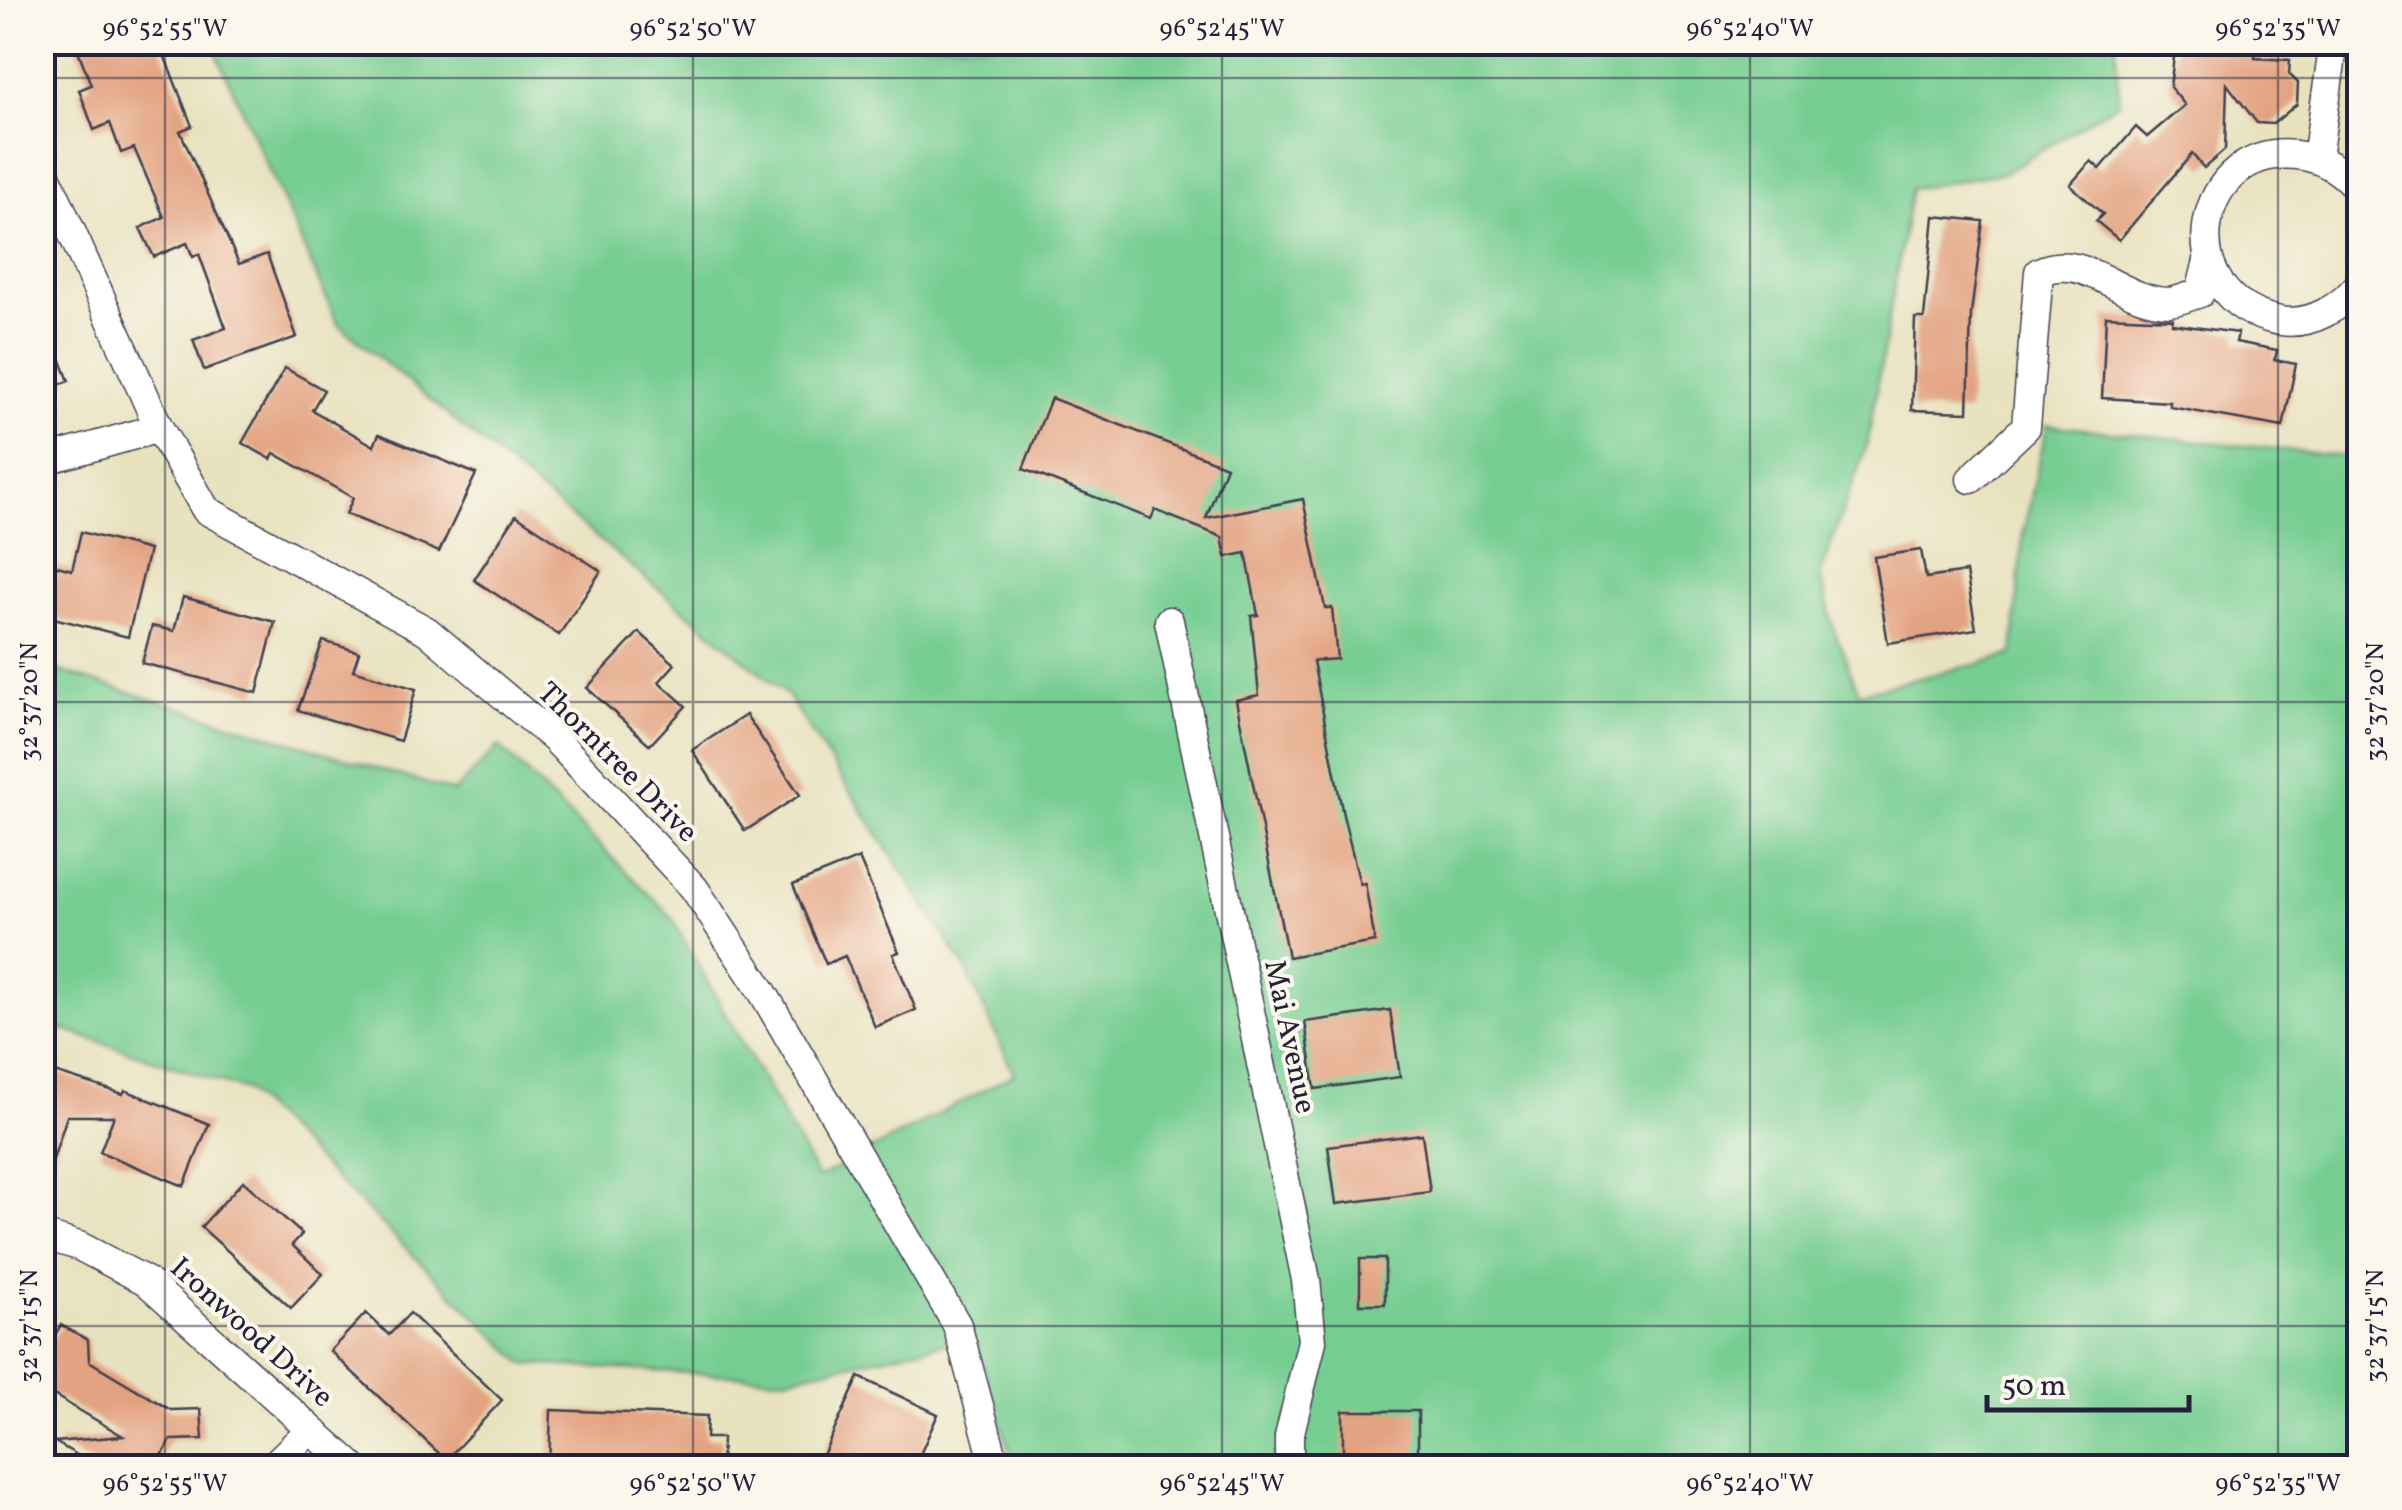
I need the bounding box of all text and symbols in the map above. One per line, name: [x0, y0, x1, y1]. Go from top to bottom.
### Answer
text: 96°52'55"W: [103, 12, 227, 47]
text: 96°52'50"W: [630, 12, 756, 47]
text: 96°52'45"W: [1160, 12, 1284, 47]
text: 96°52'40"W: [1686, 12, 1814, 47]
text: 96°52'35"W: [2215, 12, 2341, 47]
text: 32°37'20"N: [13, 642, 48, 762]
text: 32°37'20"N: [2359, 642, 2394, 762]
street label: Thorntree Drive: [527, 673, 707, 853]
street label: Mai Avenue: [1252, 956, 1326, 1118]
street label: Ironwood Drive: [160, 1248, 342, 1418]
text: 32°37'15"N: [13, 1269, 48, 1383]
text: 32°37'15"N: [2359, 1269, 2394, 1383]
scale bar: [1987, 1350, 2190, 1412]
text: 50 m: [2002, 1366, 2066, 1408]
text: 96°52'55"W: [103, 1467, 227, 1502]
text: 96°52'50"W: [630, 1467, 756, 1502]
text: 96°52'45"W: [1160, 1467, 1284, 1502]
text: 96°52'40"W: [1686, 1467, 1814, 1502]
text: 96°52'35"W: [2215, 1467, 2341, 1502]

